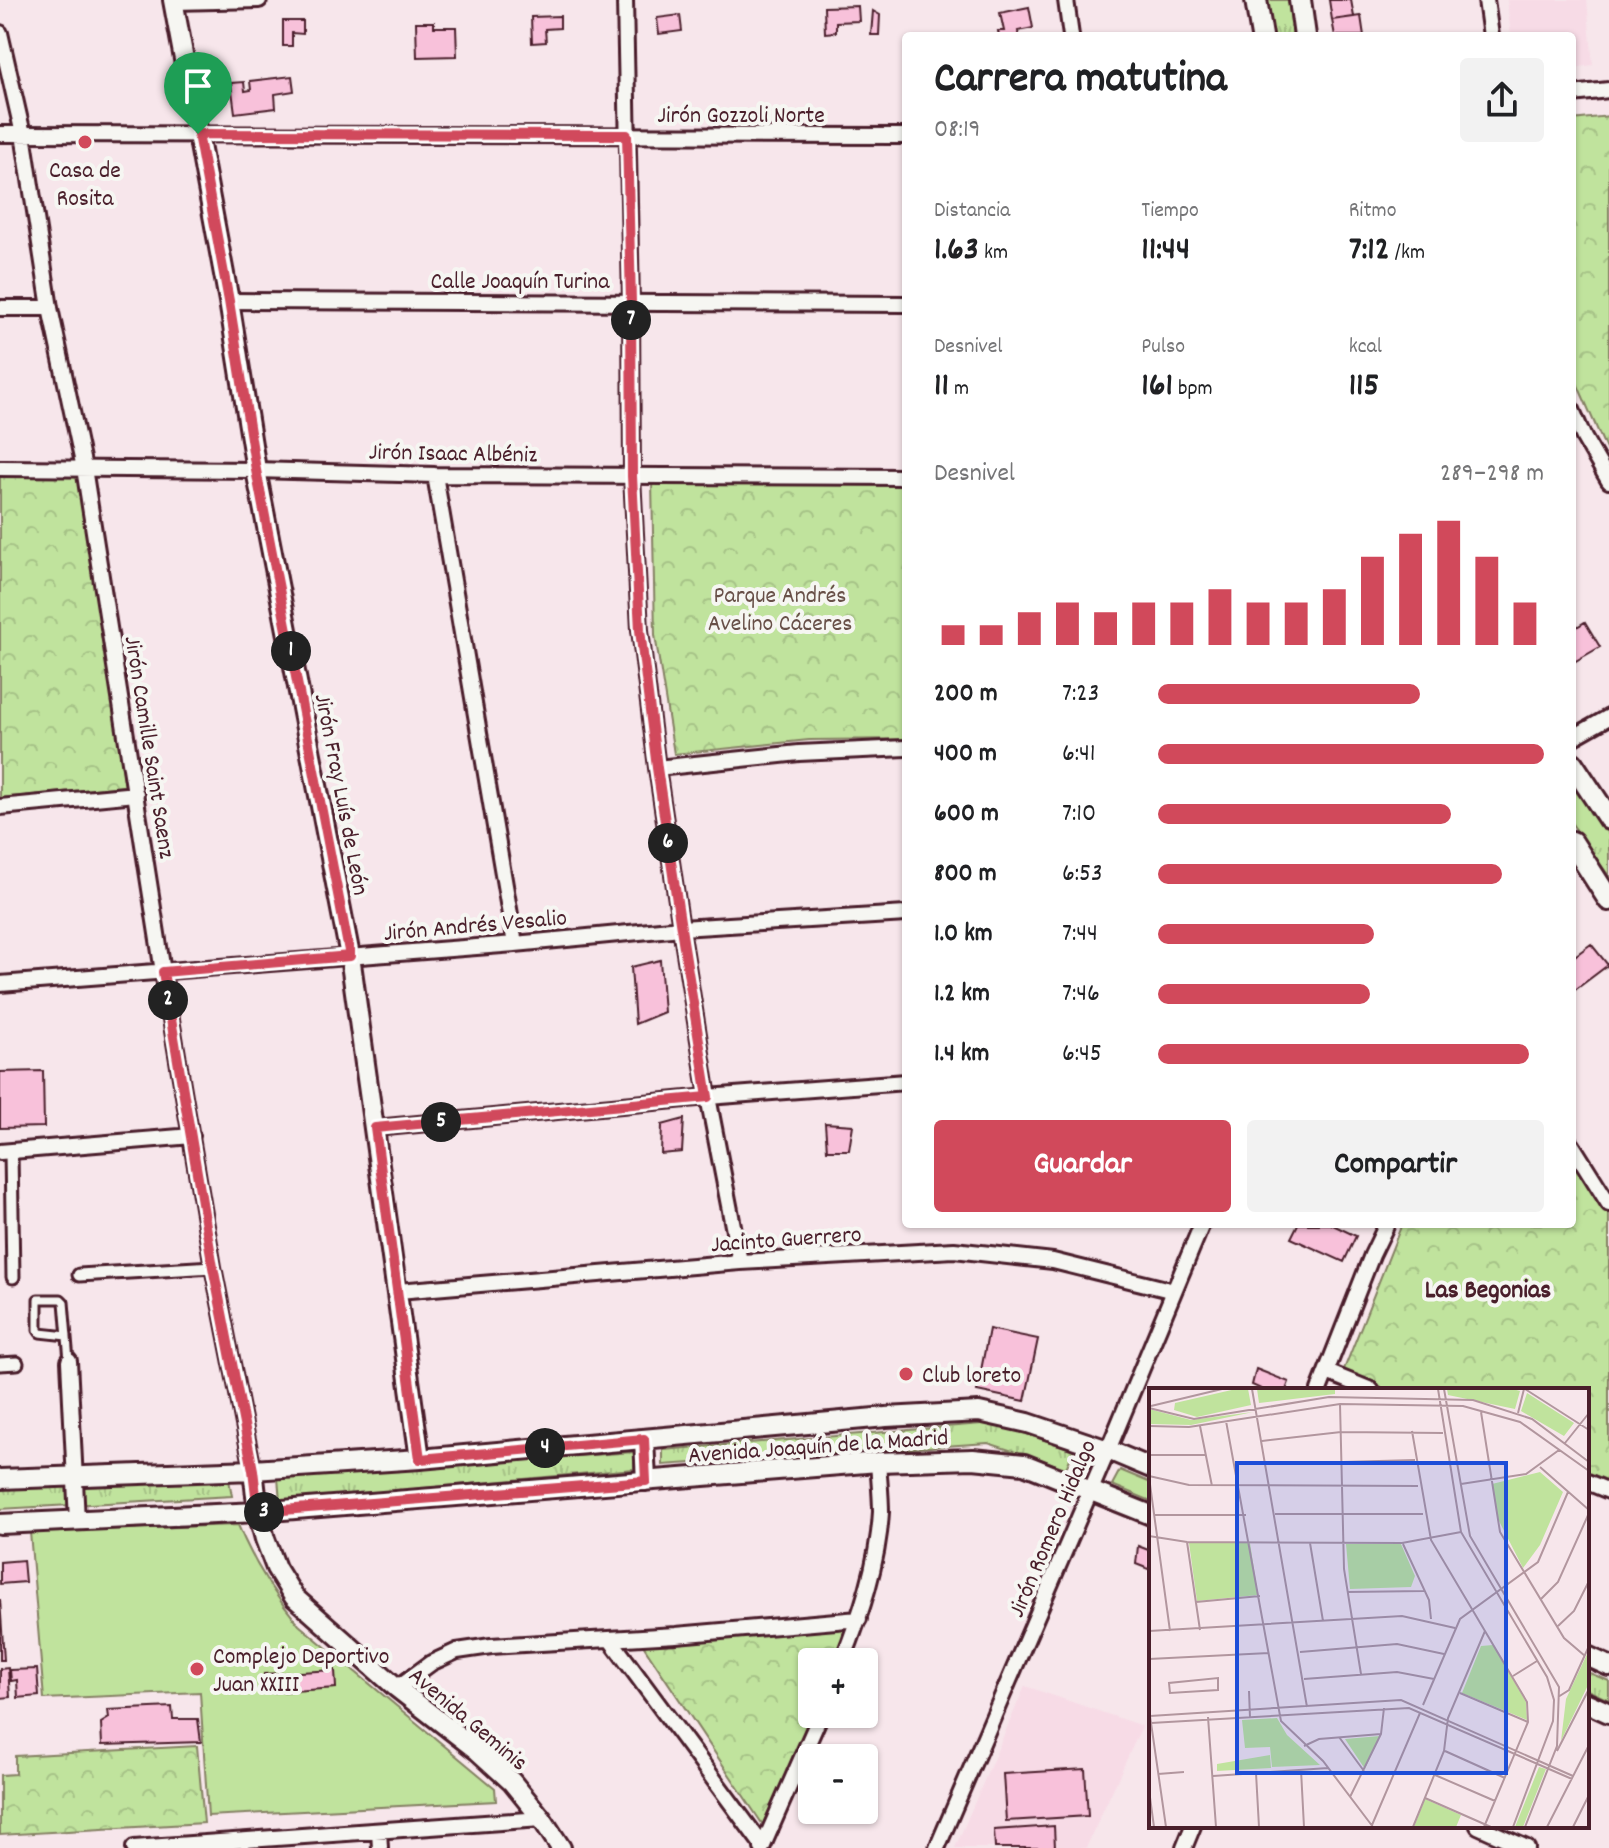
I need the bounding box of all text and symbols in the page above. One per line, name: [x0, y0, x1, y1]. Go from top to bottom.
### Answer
text: Carrera matutina: [934, 50, 1227, 113]
pin: [164, 52, 232, 134]
button: share: [1460, 58, 1544, 142]
icon: arrive: [176, 64, 220, 108]
street label: Jirón Gozzoli Norte: [657, 100, 825, 134]
text: 08:19: [934, 112, 981, 149]
marker: Casa de Rosita: [76, 133, 94, 151]
place label: Casa de Rosita: [49, 155, 121, 217]
text: Distancia: [934, 196, 1010, 227]
text: Tiempo: [1141, 196, 1199, 227]
text: Ritmo: [1349, 196, 1396, 227]
text: 1.63: [934, 227, 979, 276]
text: 11:44: [1141, 227, 1190, 276]
text: 7:12: [1349, 227, 1390, 276]
text: km: [979, 238, 1008, 269]
text: /km: [1390, 238, 1425, 269]
street label: Calle Joaquín Turina: [431, 266, 610, 300]
pin: 7: [611, 300, 651, 340]
text: 7: [627, 304, 635, 335]
text: Desnivel: [934, 332, 1003, 363]
text: Pulso: [1141, 332, 1185, 363]
text: kcal: [1349, 332, 1382, 363]
text: 11: [934, 363, 949, 412]
text: 161: [1141, 363, 1173, 412]
text: 115: [1349, 363, 1379, 412]
text: m: [949, 374, 969, 405]
text: bpm: [1173, 374, 1213, 405]
street label: Jirón Isaac Albéniz: [368, 437, 538, 473]
text: Desnivel: [934, 456, 1015, 493]
text: 289–298 m: [1440, 456, 1544, 493]
park label: Parque Andrés Avelino Cáceres: [708, 580, 852, 642]
pin: 1: [271, 631, 311, 671]
street label: Jirón Camille Saint Saenz: [114, 634, 182, 861]
text: 1: [289, 635, 293, 666]
text: 200 m: [934, 676, 998, 713]
text: 7:23: [1062, 676, 1099, 713]
street label: Jirón Fray Luís de León: [304, 691, 376, 898]
text: 400 m: [934, 736, 997, 773]
text: 6:41: [1062, 736, 1096, 773]
text: 600 m: [934, 796, 999, 833]
text: 7:10: [1062, 796, 1096, 833]
pin: 6: [648, 823, 688, 863]
text: 6: [663, 827, 673, 858]
text: 800 m: [934, 856, 997, 893]
text: 6:53: [1062, 856, 1103, 893]
street label: Jirón Andrés Vesalio: [382, 902, 568, 952]
text: 1.0 km: [934, 916, 993, 953]
text: 7:44: [1062, 916, 1098, 953]
text: 1.2 km: [934, 976, 990, 1013]
text: 7:46: [1062, 976, 1100, 1013]
pin: 2: [148, 980, 188, 1020]
text: 2: [163, 984, 173, 1015]
text: 1.4 km: [934, 1036, 989, 1073]
text: 6:45: [1062, 1036, 1102, 1073]
pin: 5: [421, 1102, 461, 1142]
text: 5: [436, 1106, 446, 1137]
button: Guardar: [934, 1120, 1231, 1212]
button: Compartir: [1247, 1120, 1544, 1212]
street label: Jacinto Guerrero: [710, 1219, 863, 1263]
district label: Las Begonias: [1425, 1273, 1551, 1310]
place label: Club loreto: [922, 1360, 1021, 1394]
marker: Club loreto: [897, 1365, 915, 1383]
inset map: [1149, 1388, 1589, 1828]
street label: Avenida Joaquín de la Madrid: [687, 1422, 949, 1474]
pin: 4: [525, 1428, 565, 1468]
text: 4: [540, 1432, 550, 1463]
street label: Jirón Romero Hidalgo: [1001, 1435, 1107, 1623]
pin: 3: [244, 1492, 284, 1532]
text: 3: [259, 1496, 269, 1527]
place label: Complejo Deportivo Juan XXIII: [213, 1641, 389, 1703]
map controls: [798, 1648, 878, 1824]
button: +: [798, 1648, 878, 1728]
marker: Complejo Deportivo Juan XXIII: [188, 1660, 206, 1678]
street label: Avenida Geminis: [400, 1660, 534, 1780]
button: −: [798, 1744, 878, 1824]

